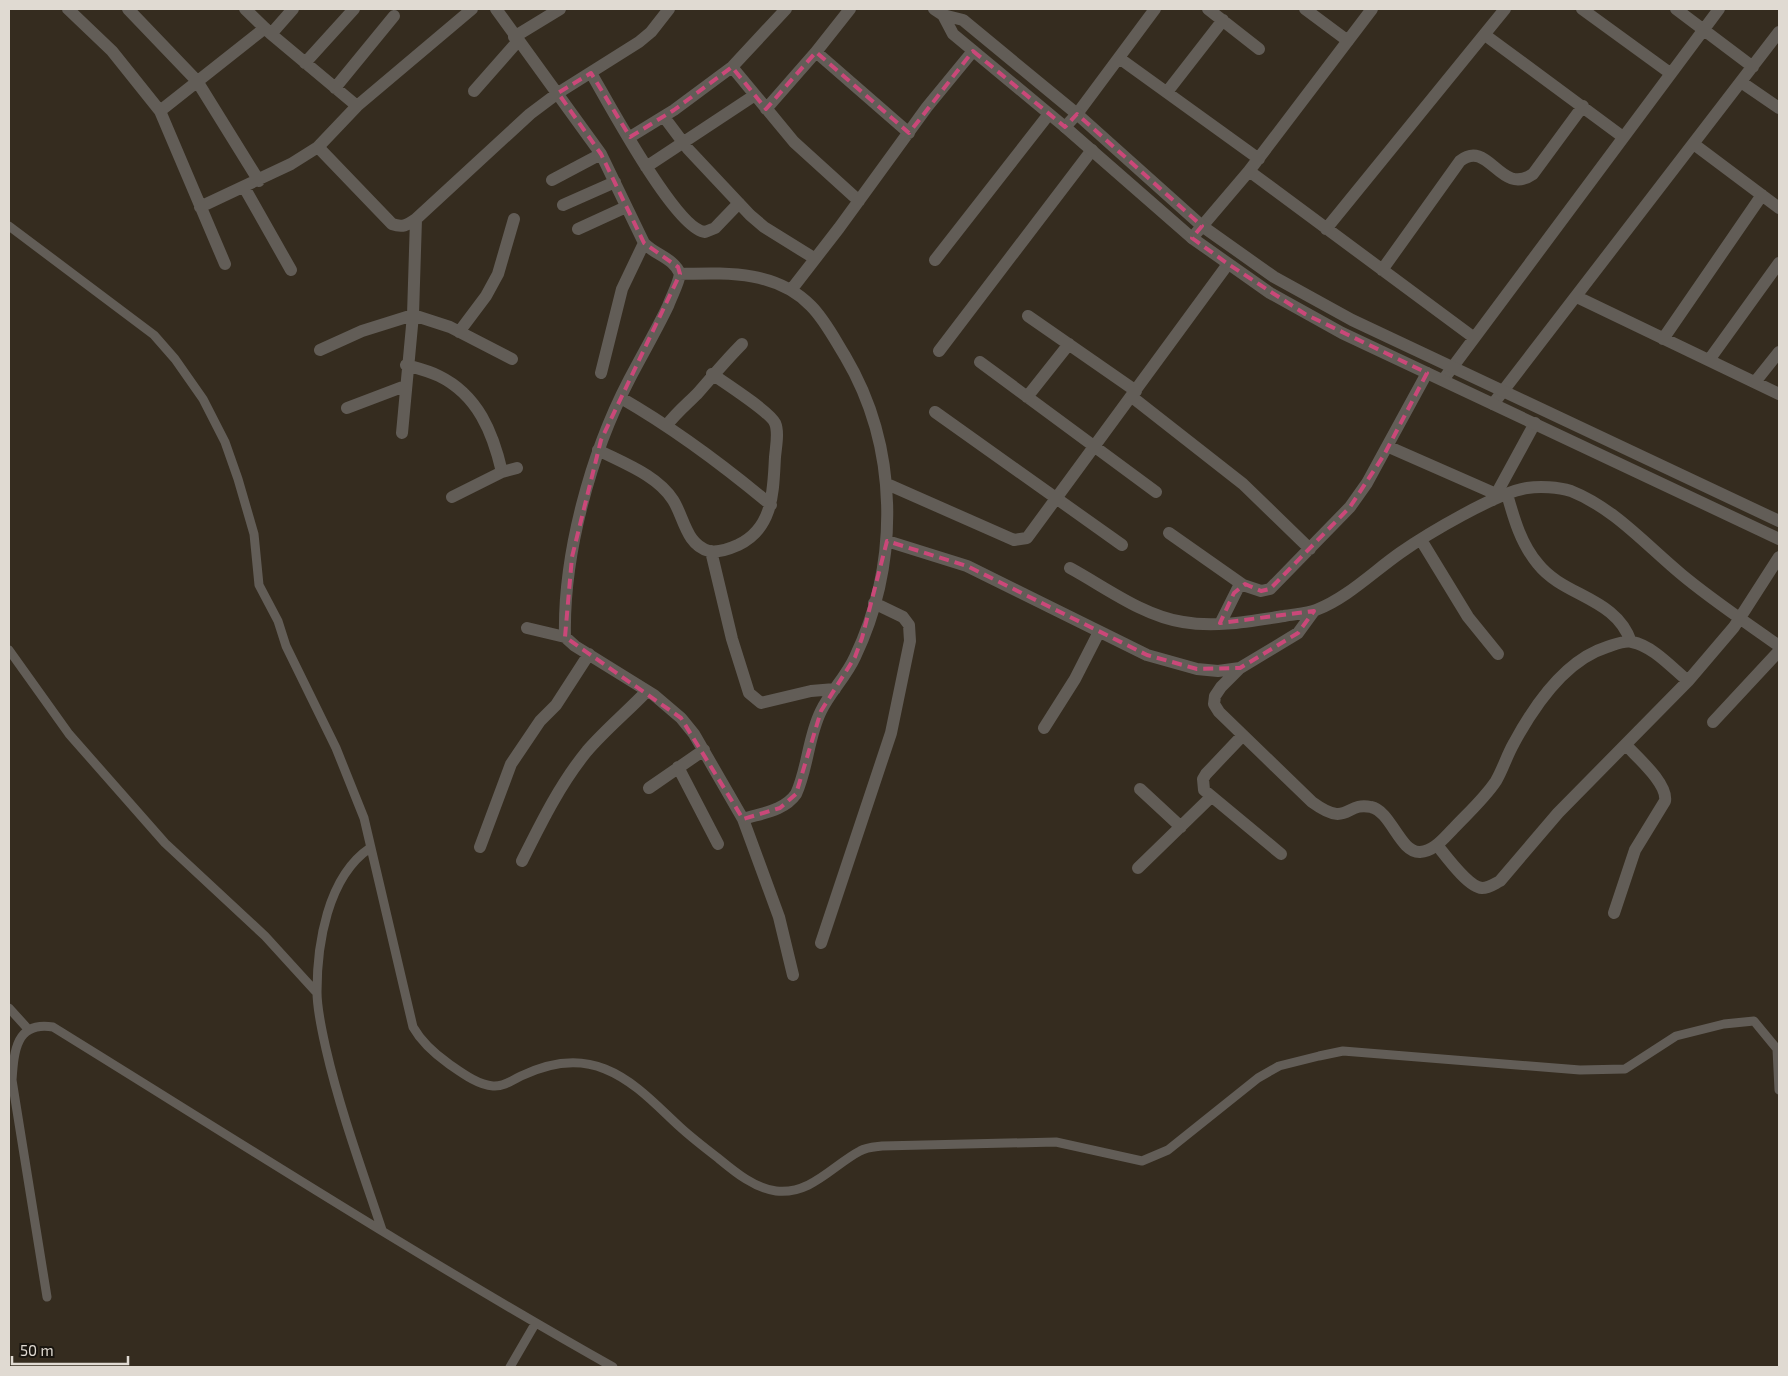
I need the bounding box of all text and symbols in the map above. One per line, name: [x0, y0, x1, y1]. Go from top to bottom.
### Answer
scale bar: [12, 1334, 129, 1366]
text: 50 m: [20, 1341, 54, 1359]

